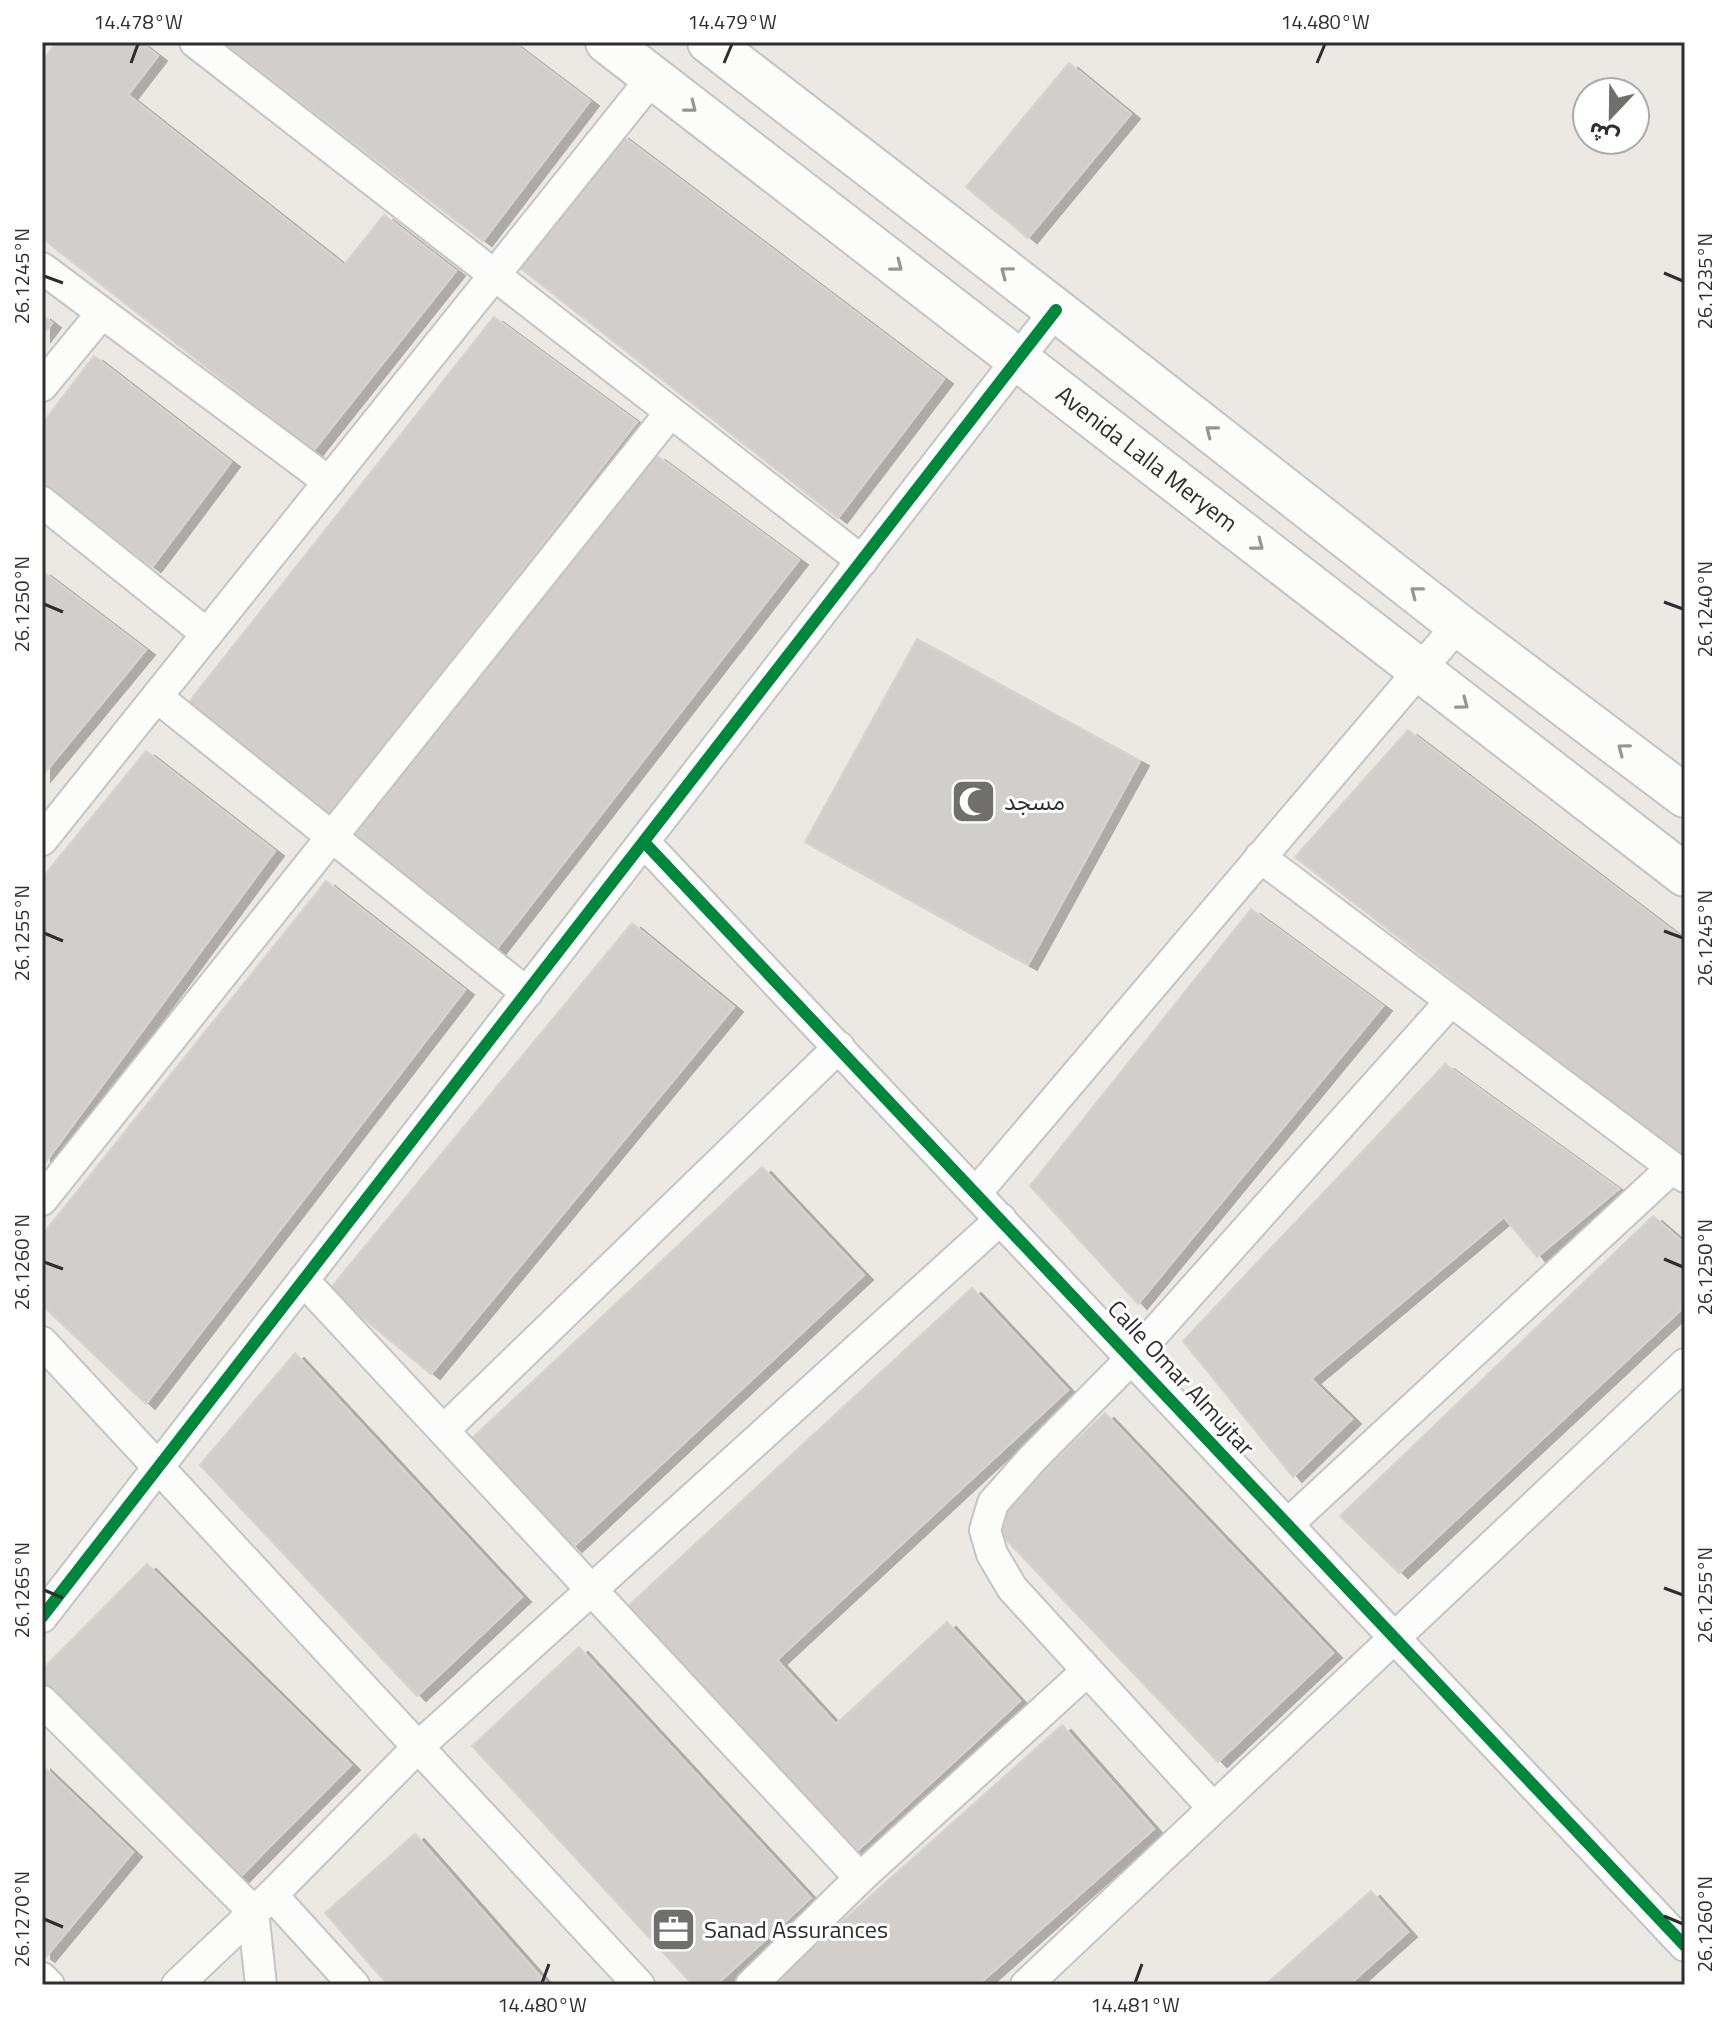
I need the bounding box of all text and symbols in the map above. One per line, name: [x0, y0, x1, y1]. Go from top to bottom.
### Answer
text: 14.478°W: [93, 6, 183, 37]
text: 14.479°W: [687, 6, 777, 37]
text: 14.480°W: [1280, 6, 1370, 37]
north arrow: [1571, 76, 1651, 156]
one-way arrow: [682, 97, 696, 112]
text: ش: [1583, 113, 1624, 156]
text: 26.1245°N: [6, 228, 37, 324]
text: 26.1235°N: [1689, 233, 1720, 329]
one-way arrow: [888, 257, 903, 271]
one-way arrow: [1000, 267, 1015, 282]
street label: Avenida Lalla Meryem: [1049, 376, 1246, 540]
one-way arrow: [1206, 426, 1220, 441]
one-way arrow: [1249, 535, 1264, 549]
text: 26.1250°N: [6, 556, 37, 652]
text: 26.1240°N: [1689, 561, 1720, 657]
one-way arrow: [1411, 587, 1425, 602]
one-way arrow: [1454, 694, 1469, 708]
one-way arrow: [1617, 745, 1631, 759]
mosque icon: مسجد: [949, 778, 997, 826]
place label: مسجد: [1004, 783, 1065, 819]
text: 26.1255°N: [6, 885, 37, 981]
text: 26.1245°N: [1689, 890, 1720, 986]
text: 26.1260°N: [6, 1214, 37, 1310]
text: 26.1250°N: [1689, 1219, 1720, 1315]
street label: Calle Omar Almujtar: [1100, 1291, 1264, 1463]
text: 26.1265°N: [6, 1542, 37, 1638]
text: 26.1255°N: [1689, 1547, 1720, 1643]
text: 26.1270°N: [6, 1871, 37, 1967]
text: 26.1260°N: [1689, 1876, 1720, 1972]
office icon: Sanad Assurances: [649, 1906, 697, 1954]
place label: Sanad Assurances: [704, 1911, 888, 1947]
text: 14.480°W: [497, 1989, 587, 2020]
text: 14.481°W: [1090, 1989, 1180, 2020]

